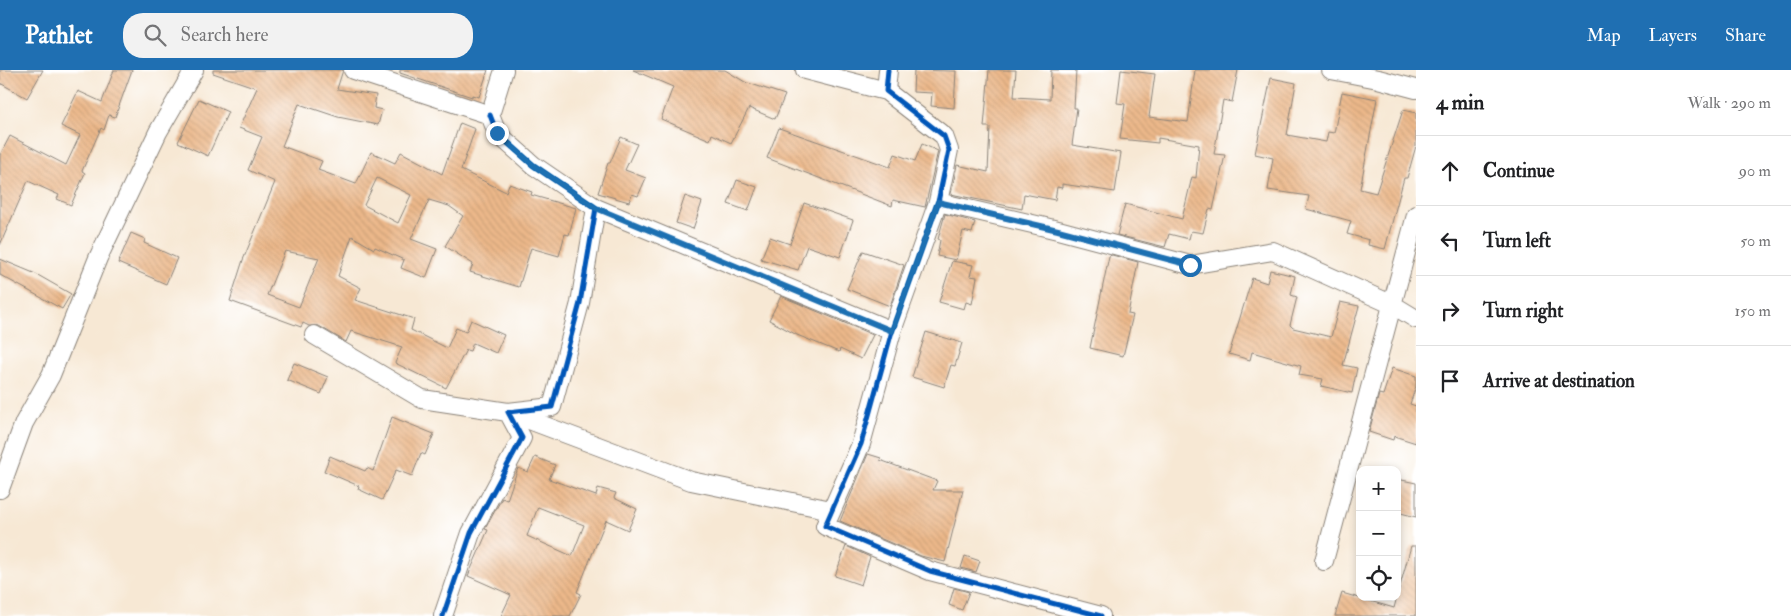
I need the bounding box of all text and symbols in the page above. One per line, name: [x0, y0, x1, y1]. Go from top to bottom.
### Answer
search box: [123, 13, 473, 58]
text: Pathlet: [25, 20, 93, 51]
icon: search: [141, 21, 169, 49]
text: Search here: [181, 23, 268, 47]
text: Map: [1587, 24, 1621, 47]
text: Layers: [1649, 24, 1697, 47]
text: Share: [1725, 24, 1766, 47]
text: 4 min: [1436, 89, 1484, 116]
text: Walk · 290 m: [1688, 93, 1771, 113]
route end: [486, 122, 509, 145]
icon: ahead: [1436, 157, 1464, 185]
text: Continue: [1483, 159, 1554, 183]
text: 90 m: [1739, 161, 1771, 181]
icon: left: [1436, 227, 1464, 255]
text: Turn left: [1483, 229, 1551, 253]
text: 50 m: [1740, 231, 1771, 251]
route start: [1179, 254, 1202, 277]
icon: right: [1436, 297, 1464, 325]
text: Turn right: [1483, 299, 1563, 323]
text: 150 m: [1734, 301, 1771, 321]
icon: arrive: [1436, 367, 1464, 395]
text: Arrive at destination: [1483, 369, 1635, 393]
map controls: [1356, 466, 1401, 601]
button: +: [1356, 466, 1401, 511]
button: −: [1356, 511, 1401, 556]
button: locate: [1356, 556, 1401, 601]

